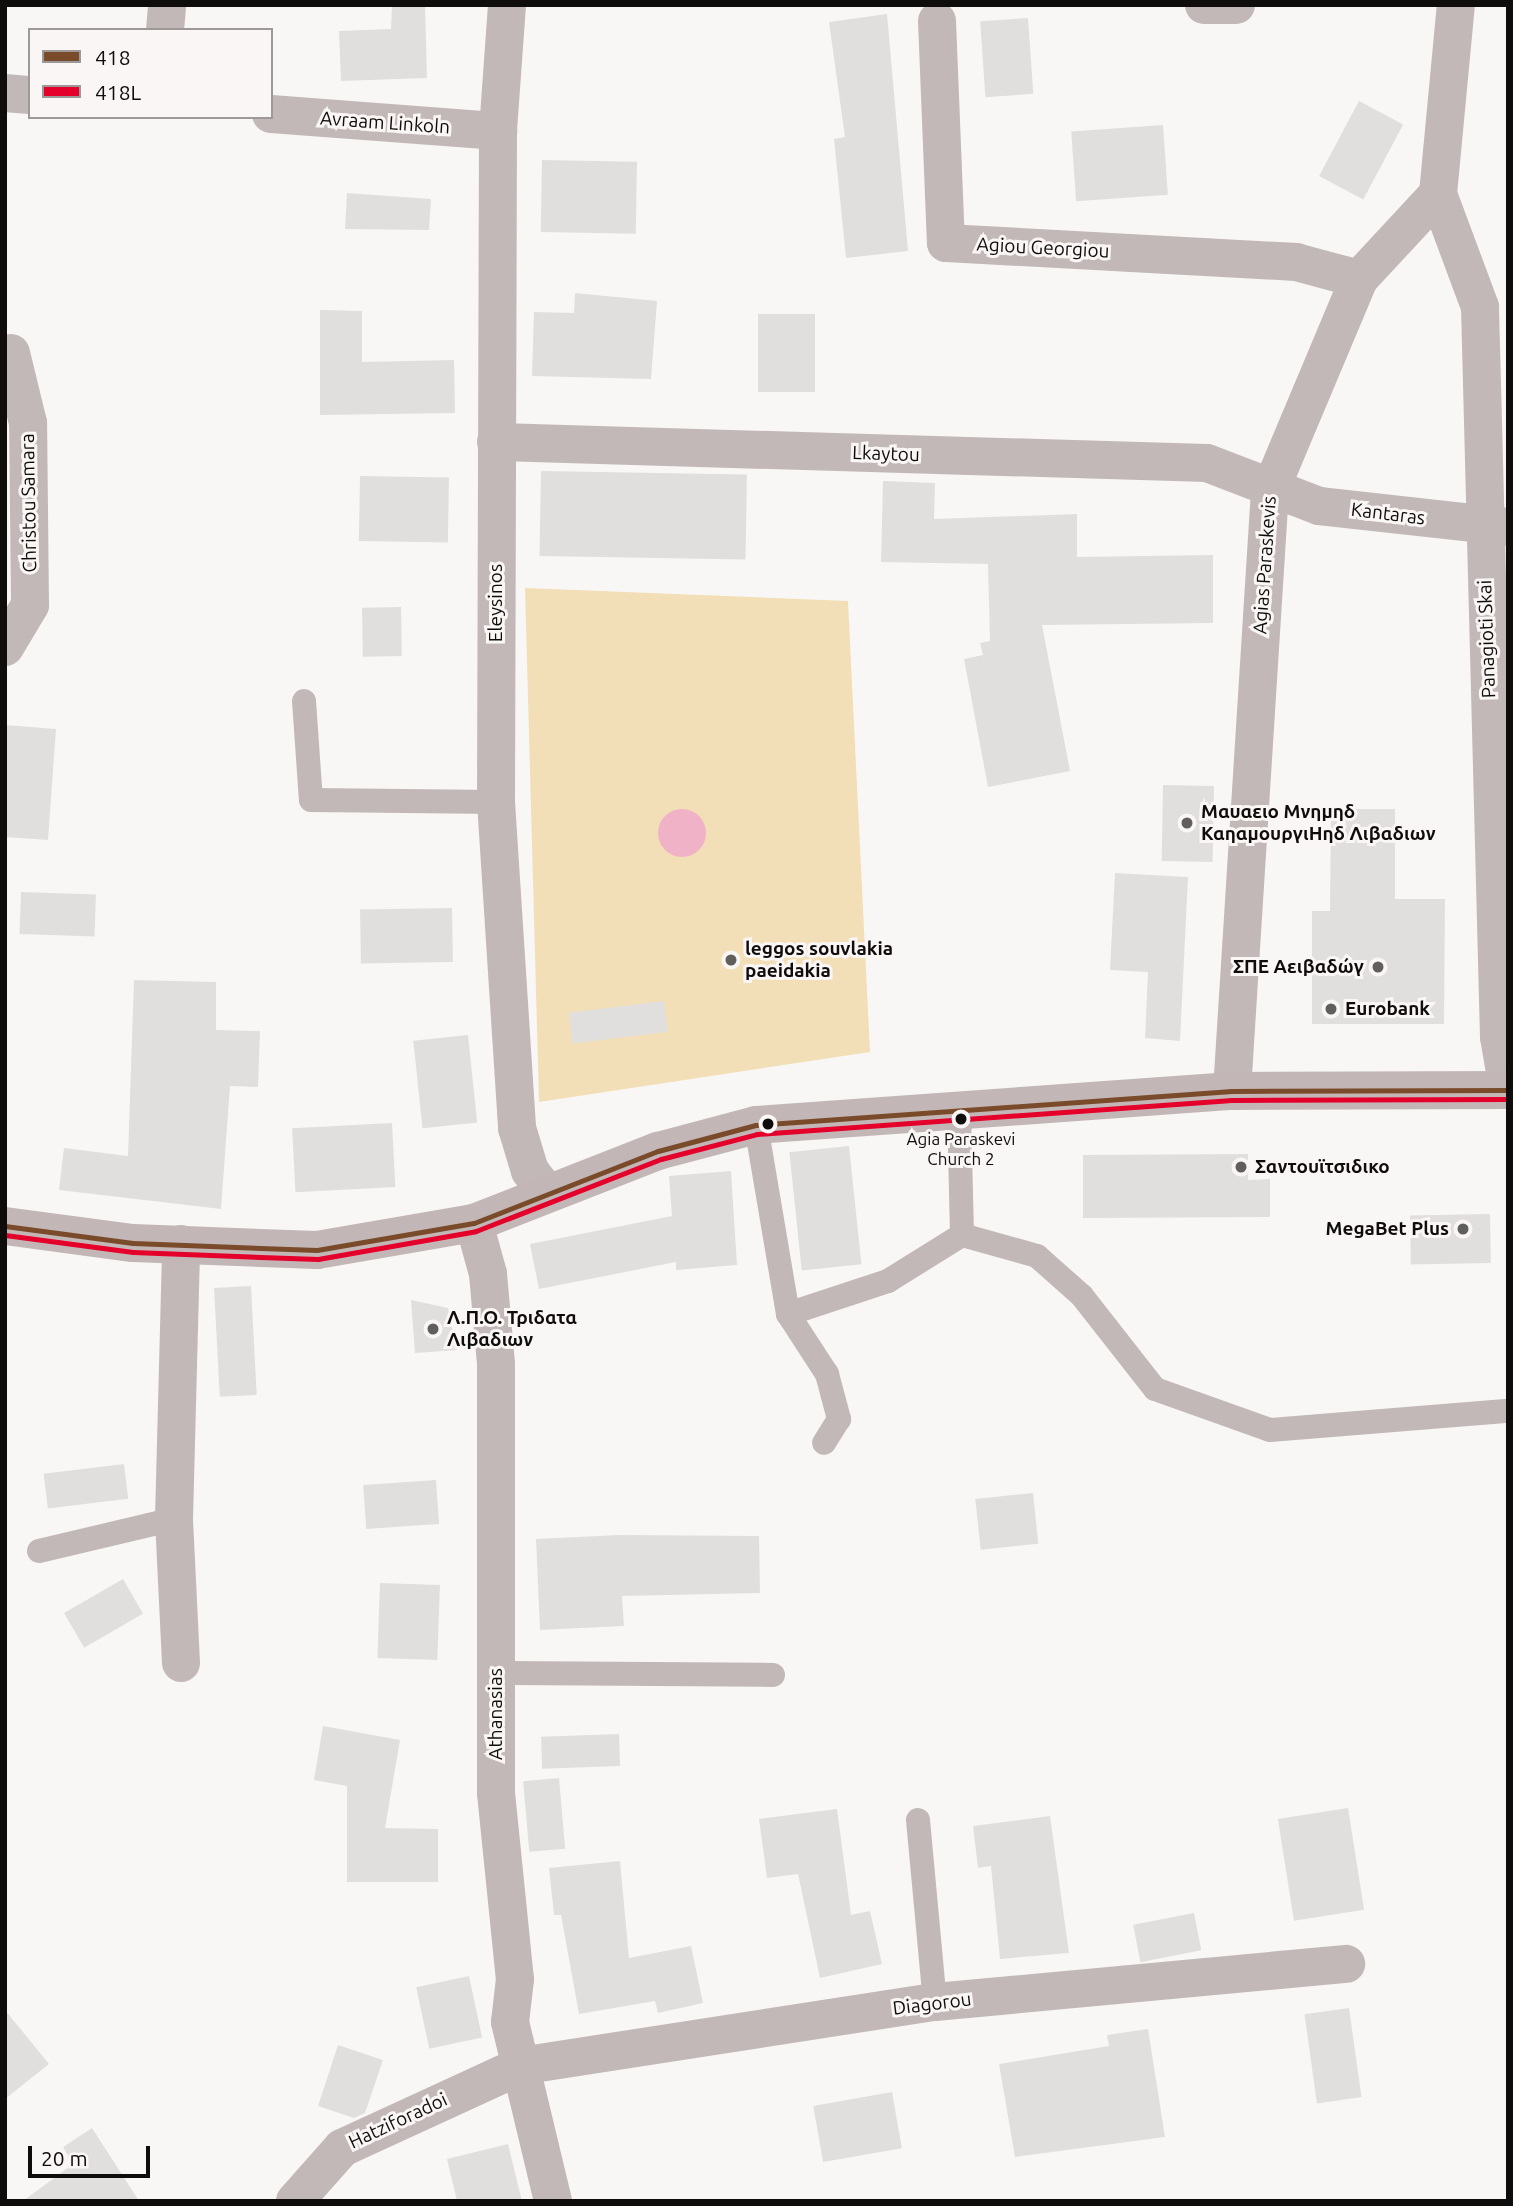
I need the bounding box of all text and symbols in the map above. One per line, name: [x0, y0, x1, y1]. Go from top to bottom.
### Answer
legend: [28, 28, 273, 119]
text: 418: [95, 45, 131, 69]
text: 418L: [95, 80, 141, 104]
street label: Avraam Linkoln: [319, 107, 451, 139]
street label: Agiou Georgiou: [976, 233, 1110, 263]
street label: Christou Samara: [16, 433, 42, 573]
street label: Lkaytou: [852, 441, 920, 467]
street label: Agias Paraskevis: [1249, 495, 1281, 635]
street label: Kantaras: [1350, 498, 1426, 530]
street label: Eleysinos: [485, 564, 507, 642]
street label: Panagioti Skai: [1474, 579, 1500, 699]
place label: Μαυαειο Μνημηδ ΚαηαμουργιΗηδ Λιβαδιων: [1201, 801, 1436, 845]
marker: Μαυαειο Μνημηδ ΚαηαμουργιΗηδ Λιβαδιων: [1179, 815, 1195, 831]
place label: leggos souvlakia paeidakia: [745, 938, 893, 982]
marker: leggos souvlakia paeidakia: [723, 952, 739, 968]
place label: ΣΠΕ Αειβαδώγ: [1233, 956, 1364, 978]
marker: ΣΠΕ Αειβαδώγ: [1370, 959, 1386, 975]
place label: Eurobank: [1345, 998, 1430, 1020]
marker: Eurobank: [1323, 1001, 1339, 1017]
marker: Agia Paraskevi Church 2: [954, 1112, 968, 1126]
unlabelled marker: [761, 1117, 775, 1131]
place label: Agia Paraskevi Church 2: [907, 1129, 1015, 1169]
place label: Σαντουϊτσιδικο: [1255, 1156, 1390, 1178]
marker: Σαντουϊτσιδικο: [1233, 1159, 1249, 1175]
place label: MegaBet Plus: [1326, 1218, 1449, 1240]
marker: MegaBet Plus: [1455, 1221, 1471, 1237]
place label: Λ.Π.Ο. Τριδατα Λιβαδιων: [447, 1307, 577, 1351]
marker: Λ.Π.Ο. Τριδατα Λιβαδιων: [425, 1321, 441, 1337]
street label: Athanasias: [485, 1668, 507, 1760]
street label: Diagorou: [891, 1988, 973, 2020]
street label: Hatziforadoi: [345, 2088, 451, 2154]
scale bar: [32, 2132, 154, 2176]
text: 20 m: [41, 2146, 88, 2170]

